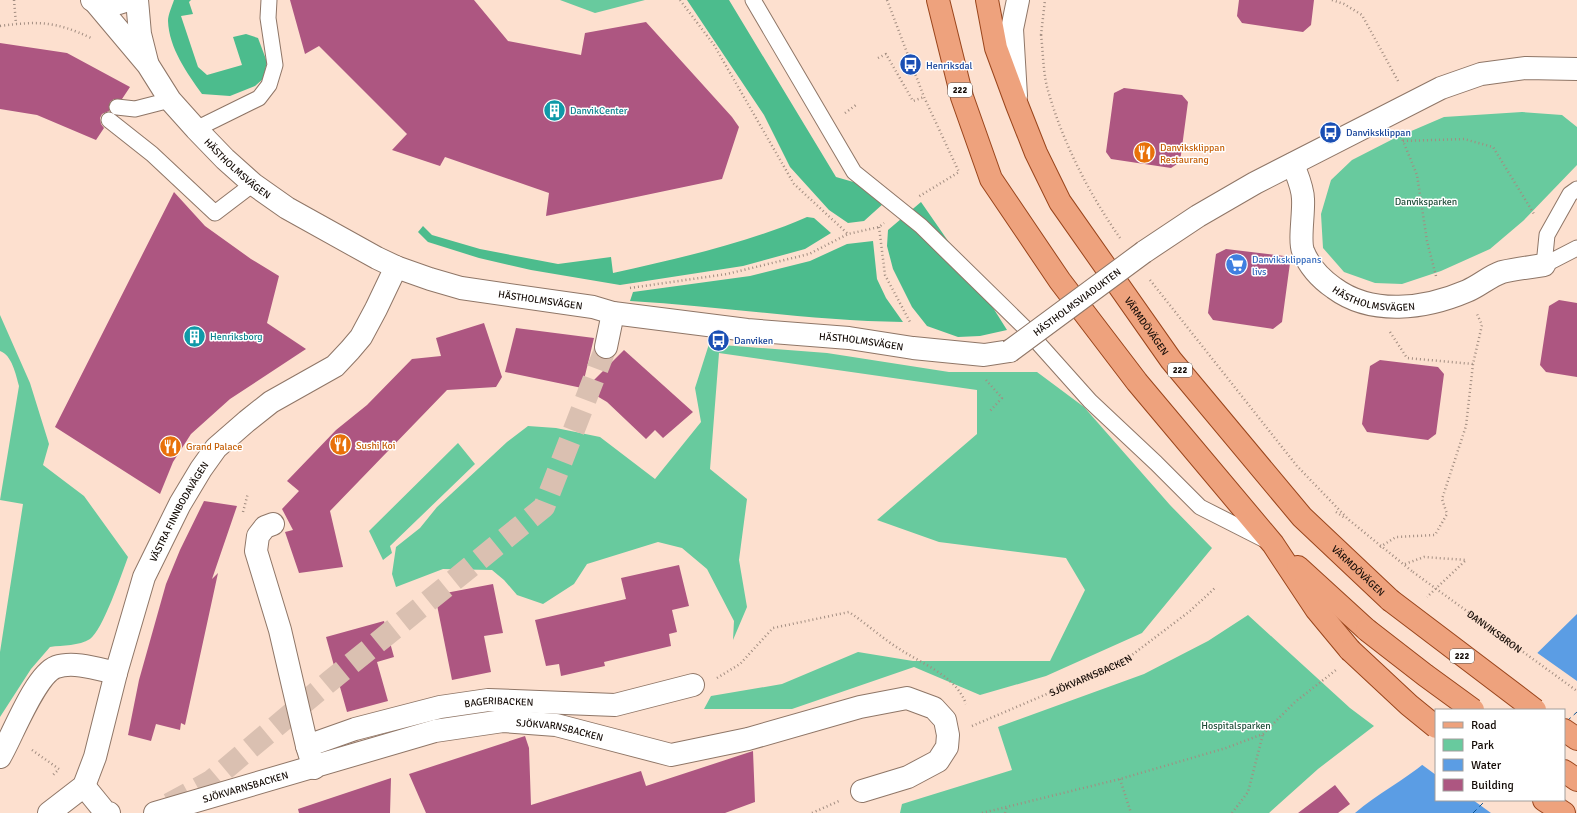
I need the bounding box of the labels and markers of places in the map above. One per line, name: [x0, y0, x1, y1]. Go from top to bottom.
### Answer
bus stop icon: Henriksdal: [898, 52, 924, 78]
place label: Henriksdal: [926, 60, 973, 72]
building icon: DanvikCenter: [542, 97, 568, 123]
place label: DanvikCenter: [570, 105, 628, 117]
bus stop icon: Danviksklippan: [1317, 119, 1343, 145]
place label: Danviksklippan: [1346, 127, 1411, 139]
restaurant icon: Danviksklippan Restaurang: [1132, 140, 1158, 166]
place label: Danviksklippan Restaurang: [1160, 142, 1225, 166]
supermarket icon: Danviksklippans livs: [1223, 252, 1249, 278]
place label: Danviksklippans livs: [1252, 254, 1322, 278]
building icon: Henriksborg: [181, 323, 207, 349]
bus stop icon: Danviken: [706, 327, 732, 353]
place label: Henriksborg: [210, 331, 263, 343]
place label: Danviken: [734, 335, 773, 347]
restaurant icon: Sushi Koi: [327, 432, 353, 458]
restaurant icon: Grand Palace: [157, 433, 183, 459]
place label: Sushi Koi: [356, 440, 395, 452]
place label: Grand Palace: [186, 441, 242, 453]

